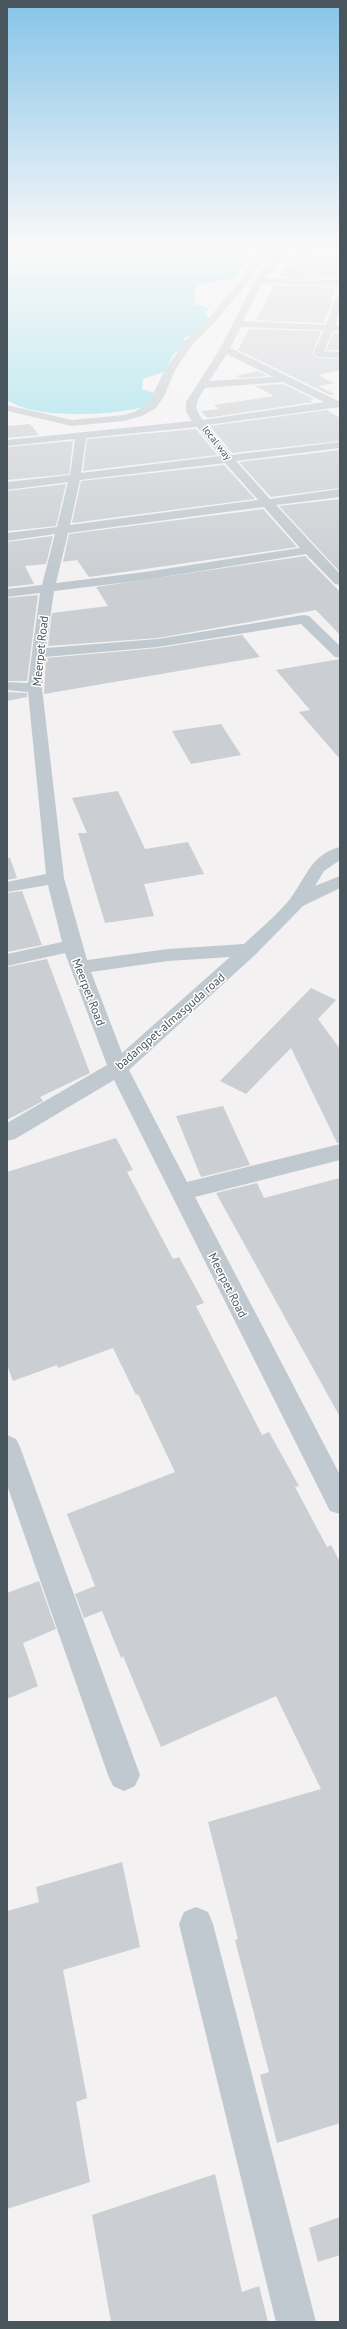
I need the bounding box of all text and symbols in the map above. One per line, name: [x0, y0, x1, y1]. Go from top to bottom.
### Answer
street label: local way: [199, 423, 235, 463]
street label: Meerpet Road: [29, 615, 51, 687]
street label: Meerpet Road: [69, 956, 109, 1028]
street label: badangpet-almasguda road: [112, 969, 228, 1073]
street label: Meerpet Road: [205, 1250, 251, 1320]

